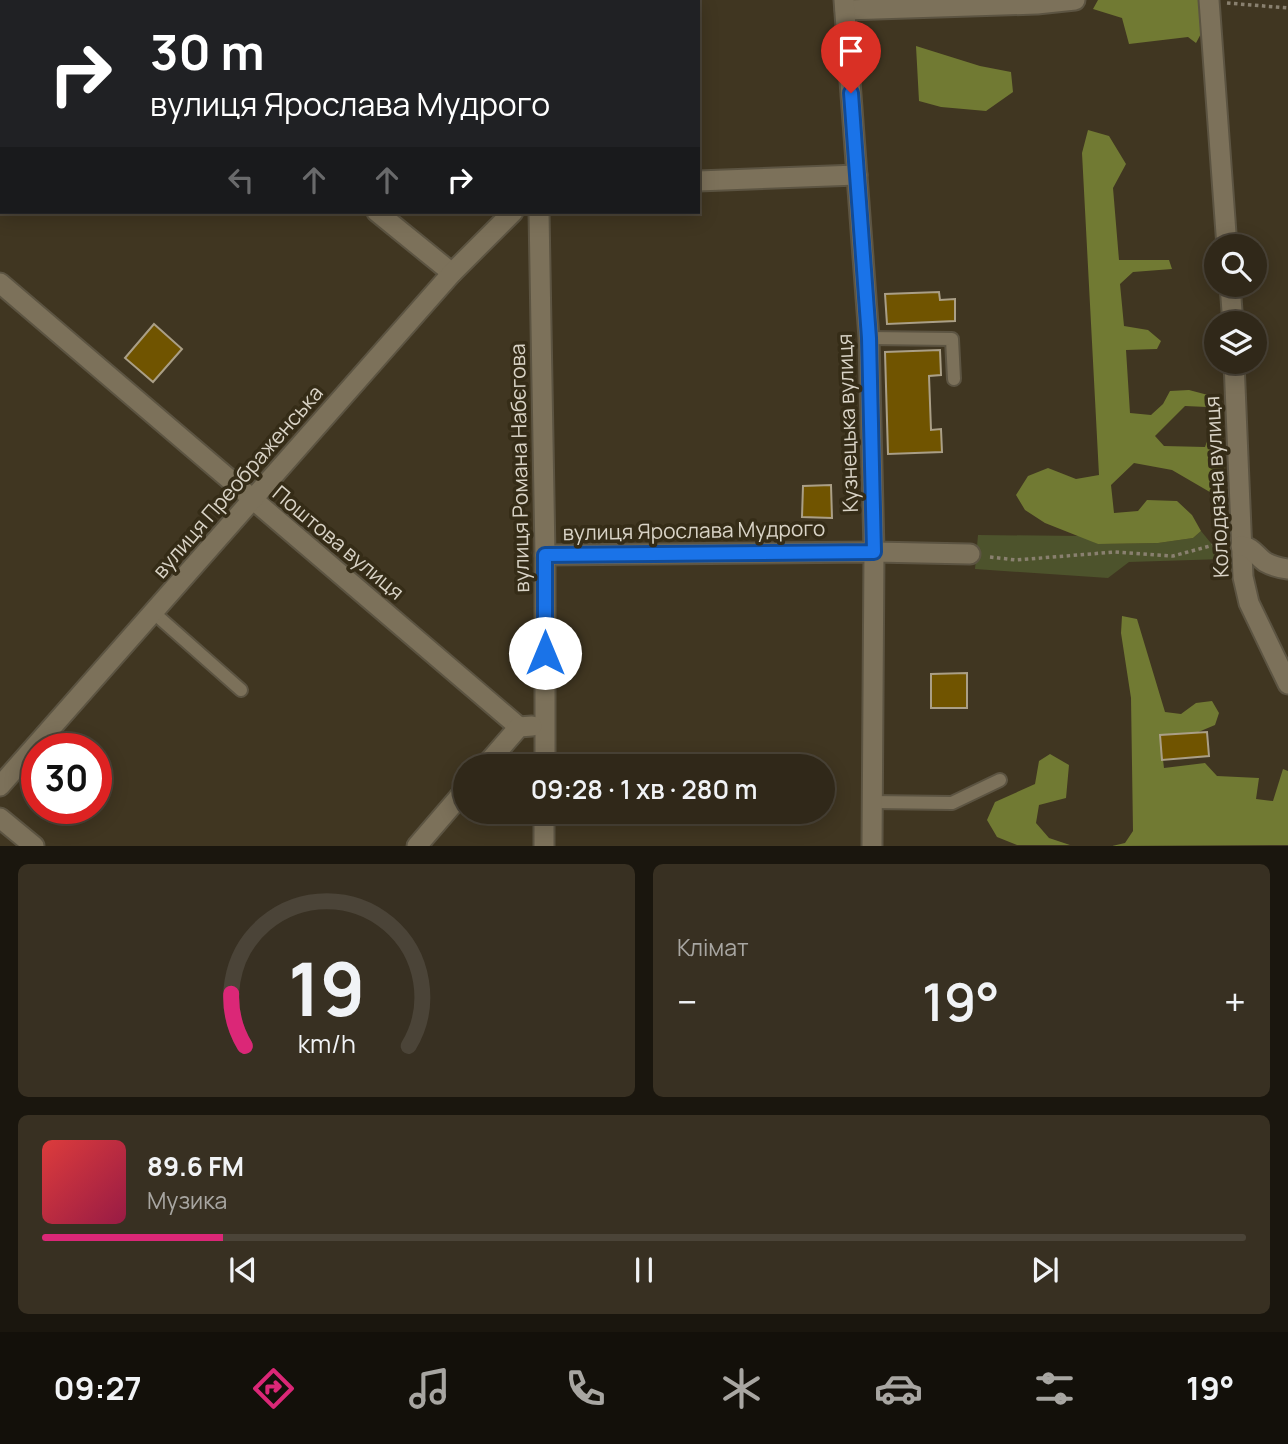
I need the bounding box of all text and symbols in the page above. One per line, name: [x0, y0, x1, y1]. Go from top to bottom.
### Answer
text: 30 m: [150, 18, 265, 85]
pin: [821, 21, 881, 93]
icon: right: [35, 28, 126, 119]
icon: arrive: [832, 32, 870, 70]
text: вулиця Ярослава Мудрого: [150, 82, 550, 126]
icon: left: [222, 161, 260, 199]
icon: ahead: [295, 161, 333, 199]
icon: ahead: [368, 161, 406, 199]
icon: right: [441, 161, 479, 199]
map controls: [1204, 234, 1267, 374]
button: search: [1204, 234, 1267, 297]
button: layers: [1204, 311, 1267, 374]
street label: Кузнецька вулиця: [830, 333, 864, 513]
street label: вулиця Романа Набєгова: [503, 343, 535, 593]
street label: вулиця Преображенська: [146, 379, 329, 584]
street label: Колодязна вулиця: [1197, 395, 1235, 579]
street label: Поштова вулиця: [267, 479, 410, 605]
street label: вулиця Ярослава Мудрого: [562, 514, 826, 546]
position arrow: [508, 616, 582, 690]
speed limit sign: 30: [21, 733, 112, 824]
text: 09:28 · 1 хв · 280 m: [531, 771, 757, 807]
text: Клімат: [677, 931, 749, 963]
text: 19: [288, 939, 365, 1039]
text: 19°: [922, 966, 1000, 1037]
text: −: [677, 975, 698, 1027]
text: +: [1224, 975, 1246, 1027]
text: km/h: [297, 1026, 356, 1061]
text: 89.6 FM: [147, 1148, 244, 1184]
text: Музика: [147, 1184, 227, 1216]
icon: previous: [224, 1251, 262, 1289]
icon: pause: [625, 1251, 663, 1289]
icon: next: [1026, 1251, 1064, 1289]
icon: directions: [249, 1364, 298, 1413]
icon: music: [405, 1364, 454, 1413]
icon: phone: [561, 1364, 610, 1413]
icon: climate: [717, 1364, 766, 1413]
icon: car: [874, 1364, 923, 1413]
icon: filters: [1030, 1364, 1079, 1413]
text: 09:27: [54, 1366, 142, 1410]
text: 19°: [1186, 1366, 1234, 1410]

